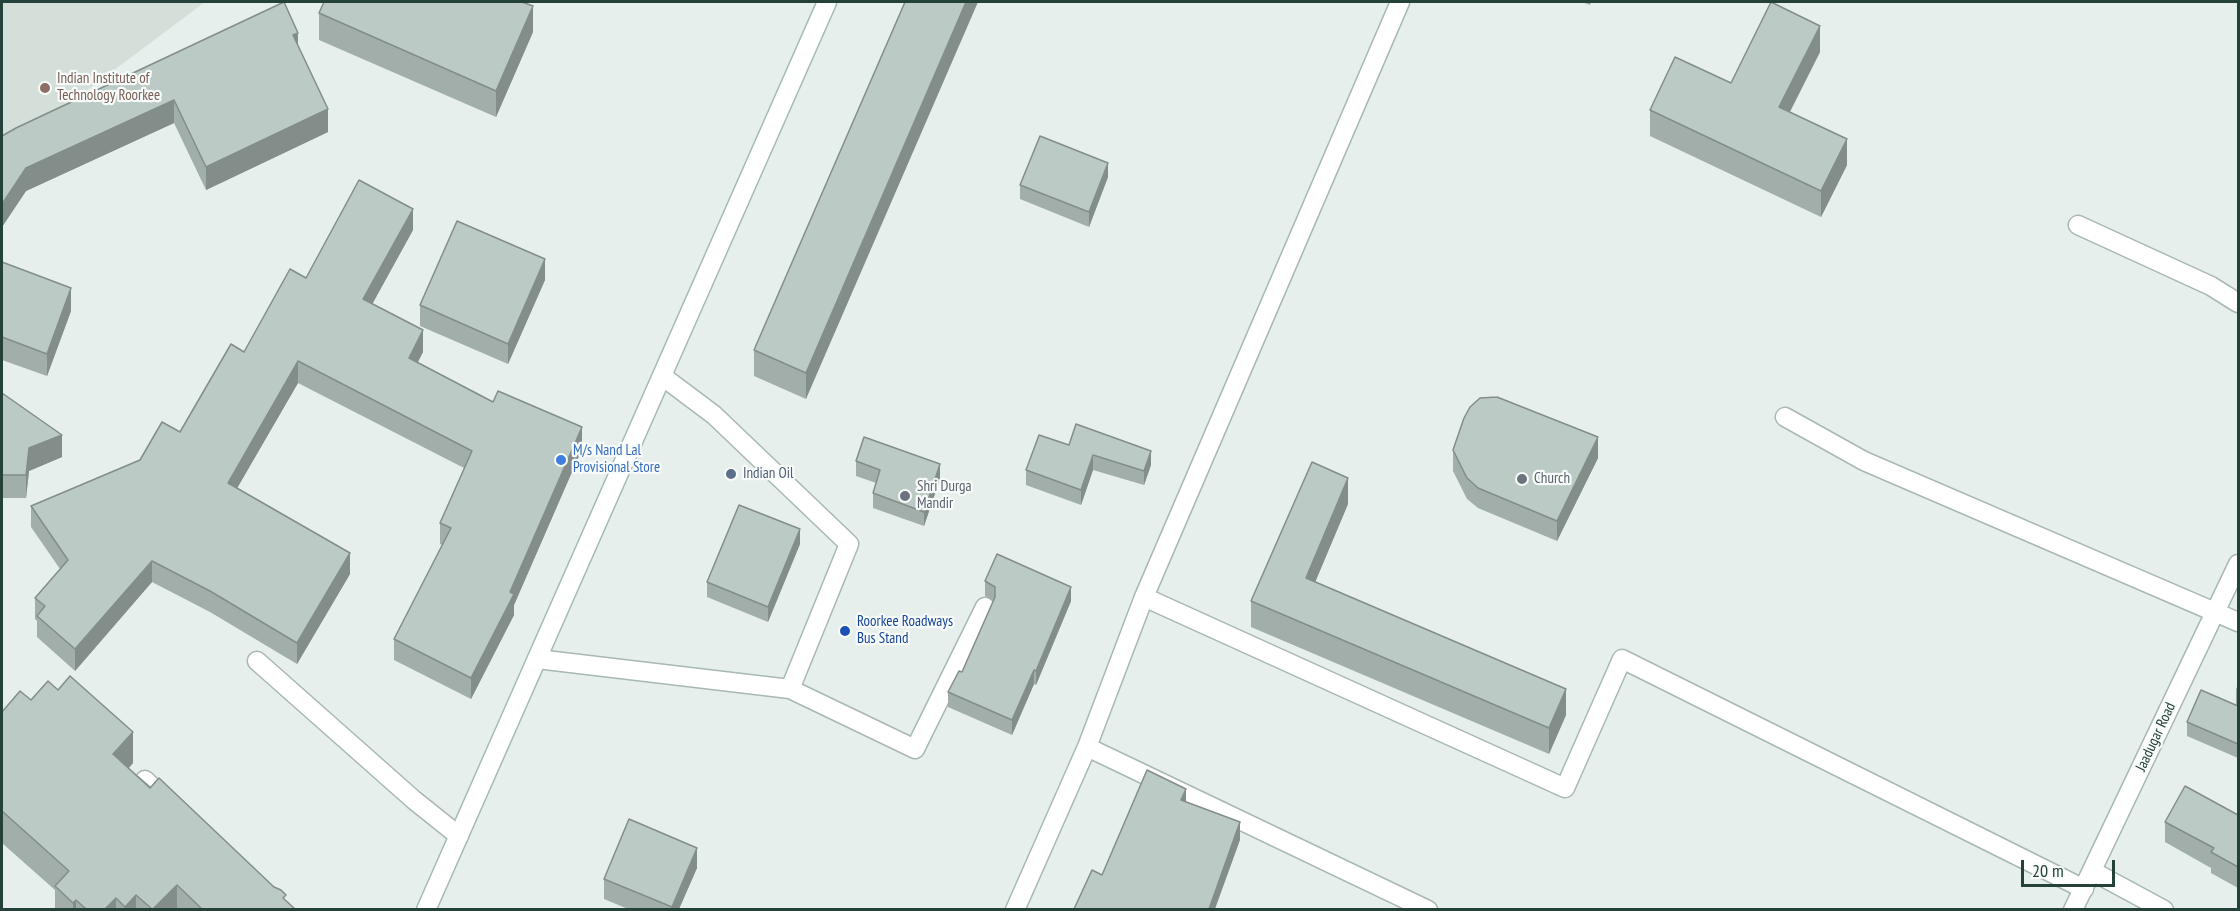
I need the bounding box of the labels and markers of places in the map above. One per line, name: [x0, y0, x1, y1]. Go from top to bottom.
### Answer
place label: Indian Institute of Technology Roorkee: [57, 70, 160, 105]
marker: Indian Institute of Technology Roorkee: [38, 81, 52, 95]
place label: M/s Nand Lal Provisional Store: [573, 442, 660, 477]
marker: M/s Nand Lal Provisional Store: [554, 453, 568, 467]
place label: Indian Oil: [743, 465, 794, 483]
marker: Indian Oil: [724, 467, 738, 481]
place label: Church: [1534, 470, 1570, 488]
marker: Church: [1515, 472, 1529, 486]
place label: Shri Durga Mandir: [917, 478, 972, 513]
marker: Shri Durga Mandir: [898, 489, 912, 503]
place label: Roorkee Roadways Bus Stand: [857, 613, 953, 648]
marker: Roorkee Roadways Bus Stand: [838, 624, 852, 638]

